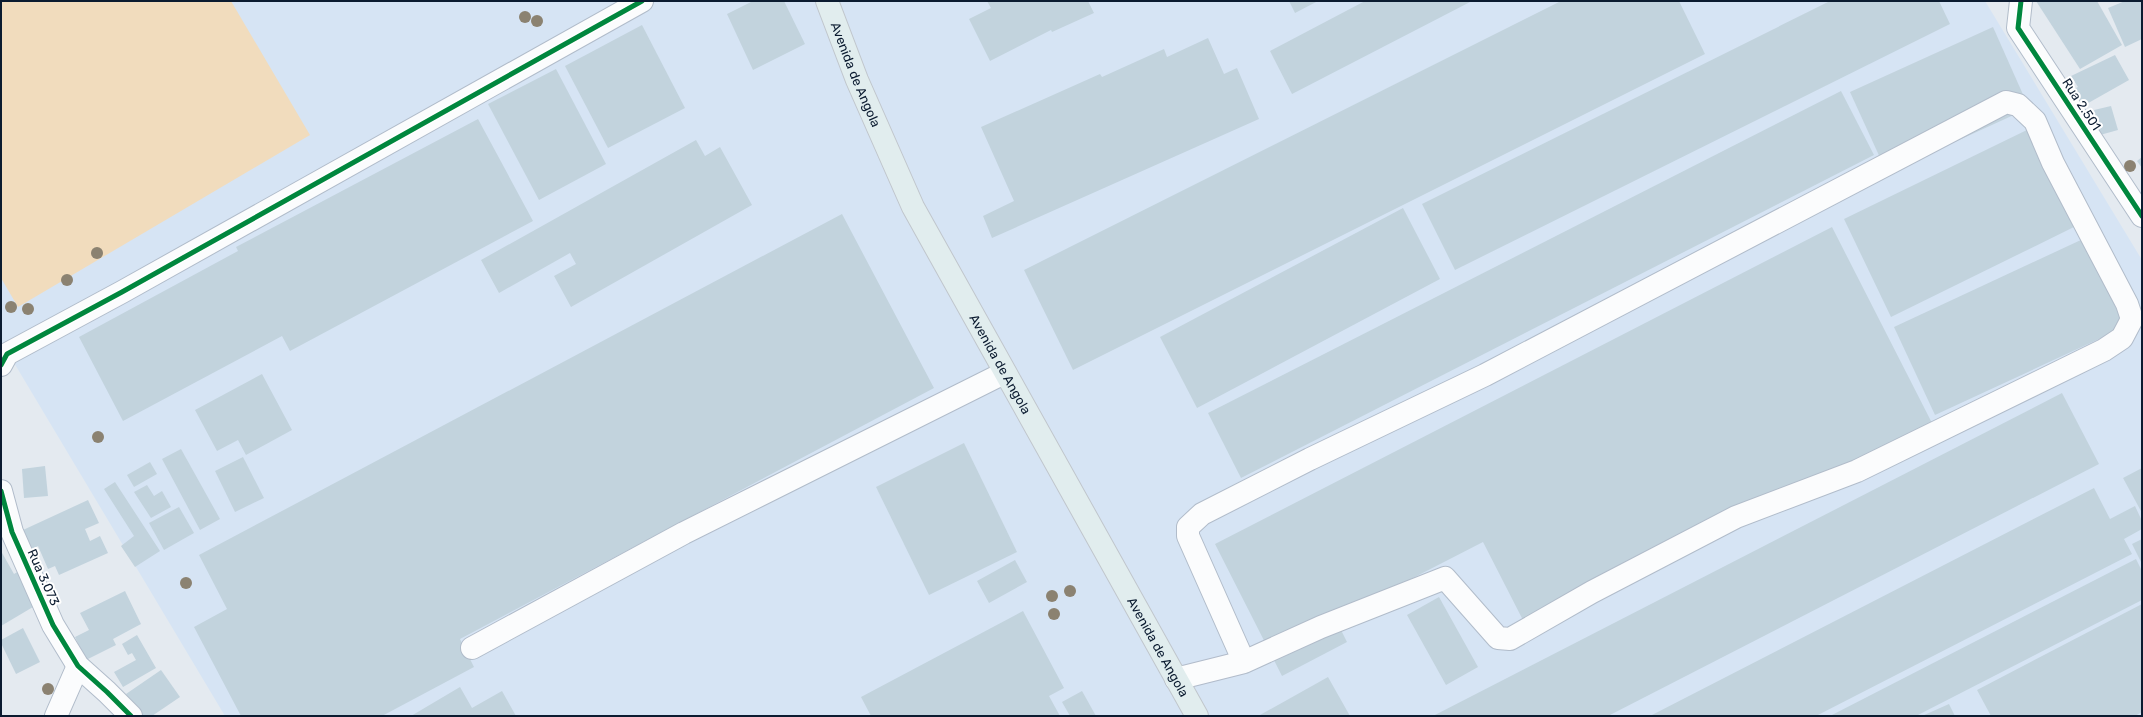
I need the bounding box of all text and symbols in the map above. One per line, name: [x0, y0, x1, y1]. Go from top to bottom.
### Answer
street label: Avenida de Angola: [828, 20, 884, 129]
street label: Rua 2.501: [2059, 75, 2104, 133]
street label: Avenida de Angola: [966, 312, 1034, 417]
street label: Rua 3.073: [24, 547, 63, 608]
street label: Avenida de Angola: [1124, 595, 1192, 700]

